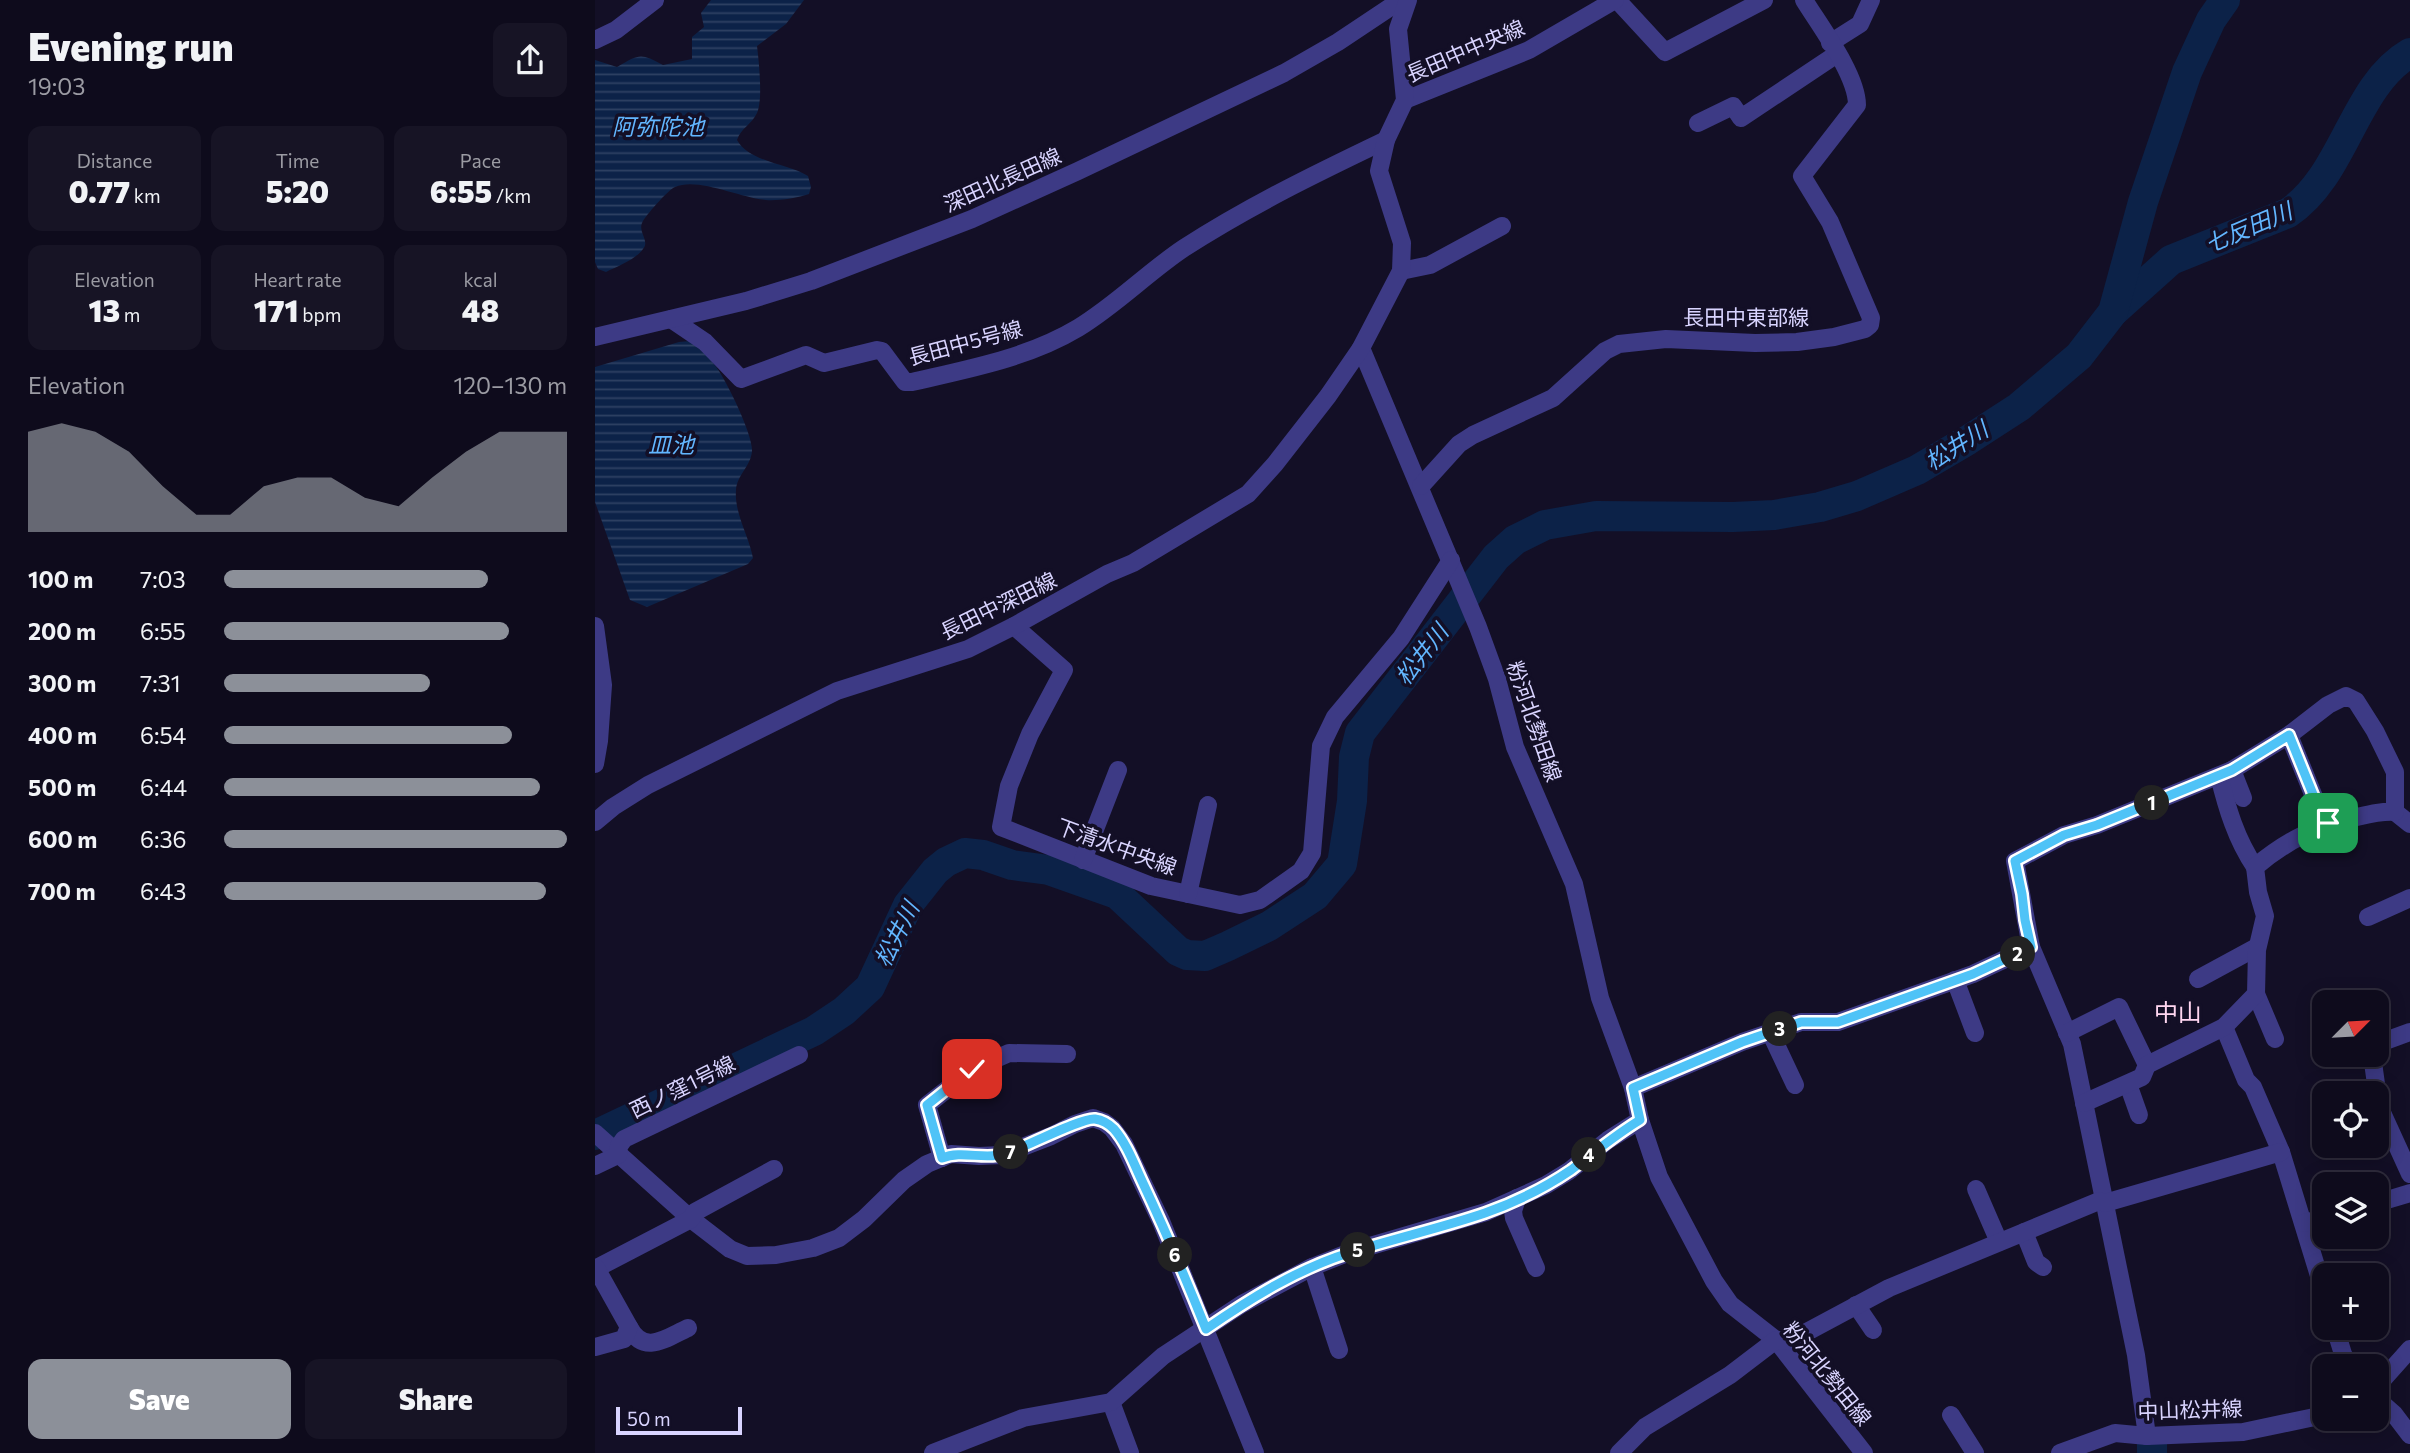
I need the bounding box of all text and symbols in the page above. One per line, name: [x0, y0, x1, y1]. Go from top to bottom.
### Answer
street label: 長田中中央線: [1402, 14, 1528, 86]
text: Evening run: [28, 22, 234, 69]
button: share: [493, 23, 567, 97]
text: 19:03: [28, 72, 85, 100]
water label: 阿弥陀池: [612, 112, 706, 140]
street label: 深田北長田線: [939, 142, 1065, 216]
text: Distance: [77, 149, 152, 172]
text: Time: [276, 149, 319, 172]
text: Pace: [460, 149, 501, 172]
text: 0.77: [68, 172, 130, 209]
text: 5:20: [266, 172, 329, 209]
text: 6:55: [430, 172, 492, 209]
text: km: [130, 184, 161, 207]
text: /km: [492, 184, 531, 207]
water label: 七反田川: [2200, 195, 2299, 258]
text: Elevation: [74, 268, 155, 291]
text: Heart rate: [253, 268, 342, 291]
text: kcal: [463, 268, 498, 291]
text: 13: [89, 291, 120, 328]
text: 171: [254, 291, 299, 328]
text: 48: [462, 291, 499, 328]
text: m: [120, 303, 140, 326]
text: bpm: [299, 303, 341, 326]
street label: 長田中東部線: [1683, 304, 1809, 329]
street label: 長田中5号線: [905, 315, 1025, 369]
text: Elevation: [28, 371, 125, 399]
text: 120–130 m: [453, 371, 567, 399]
water label: 松井川: [1919, 413, 1995, 475]
water label: 皿池: [648, 430, 696, 458]
text: 100 m: [28, 565, 93, 593]
text: 7:03: [140, 565, 186, 593]
street label: 長田中深田線: [936, 566, 1060, 644]
water label: 松井川: [1389, 616, 1455, 690]
text: 200 m: [28, 617, 96, 645]
text: 6:55: [140, 617, 186, 645]
street label: 粉河北勢田線: [1503, 657, 1567, 785]
text: 300 m: [28, 669, 96, 697]
text: 7:31: [140, 669, 181, 697]
text: 400 m: [28, 721, 97, 749]
text: 6:54: [140, 721, 186, 749]
text: 500 m: [28, 773, 96, 801]
text: 6:44: [140, 773, 187, 801]
pin: 1: [2135, 786, 2169, 820]
text: 1: [2147, 791, 2156, 814]
pin: [2298, 793, 2358, 853]
icon: arrive: [2309, 804, 2347, 842]
street label: 下清水中央線: [1054, 813, 1180, 879]
text: 600 m: [28, 825, 97, 853]
text: 6:36: [140, 825, 186, 853]
text: 700 m: [28, 877, 96, 905]
text: 6:43: [140, 877, 186, 905]
water label: 松井川: [868, 894, 925, 971]
pin: 2: [2001, 936, 2035, 972]
text: 2: [2012, 942, 2023, 965]
north arrow: [2312, 990, 2389, 1068]
map controls: [2312, 990, 2389, 1431]
district label: 中山: [2154, 997, 2202, 1026]
pin: 3: [1763, 1012, 1797, 1046]
text: 3: [1774, 1017, 1785, 1040]
pin: [942, 1039, 1002, 1099]
street label: 西ノ窪1号線: [625, 1050, 739, 1122]
icon: check: [953, 1050, 991, 1088]
button: locate: [2312, 1081, 2389, 1158]
pin: 7: [993, 1134, 1029, 1170]
pin: 4: [1571, 1138, 1607, 1172]
text: 7: [1005, 1140, 1016, 1163]
text: 4: [1583, 1143, 1594, 1166]
button: layers: [2312, 1172, 2389, 1249]
pin: 5: [1341, 1232, 1375, 1268]
pin: 6: [1157, 1238, 1193, 1272]
text: 5: [1352, 1238, 1363, 1261]
text: 6: [1169, 1243, 1180, 1266]
button: +: [2312, 1263, 2389, 1340]
street label: 粉河北勢田線: [1779, 1316, 1877, 1430]
button: −: [2312, 1354, 2389, 1431]
button: Save: [28, 1359, 291, 1439]
button: Share: [305, 1359, 567, 1439]
street label: 中山松井線: [2137, 1395, 2243, 1423]
scale bar: [616, 1404, 742, 1436]
text: 50 m: [627, 1407, 671, 1430]

